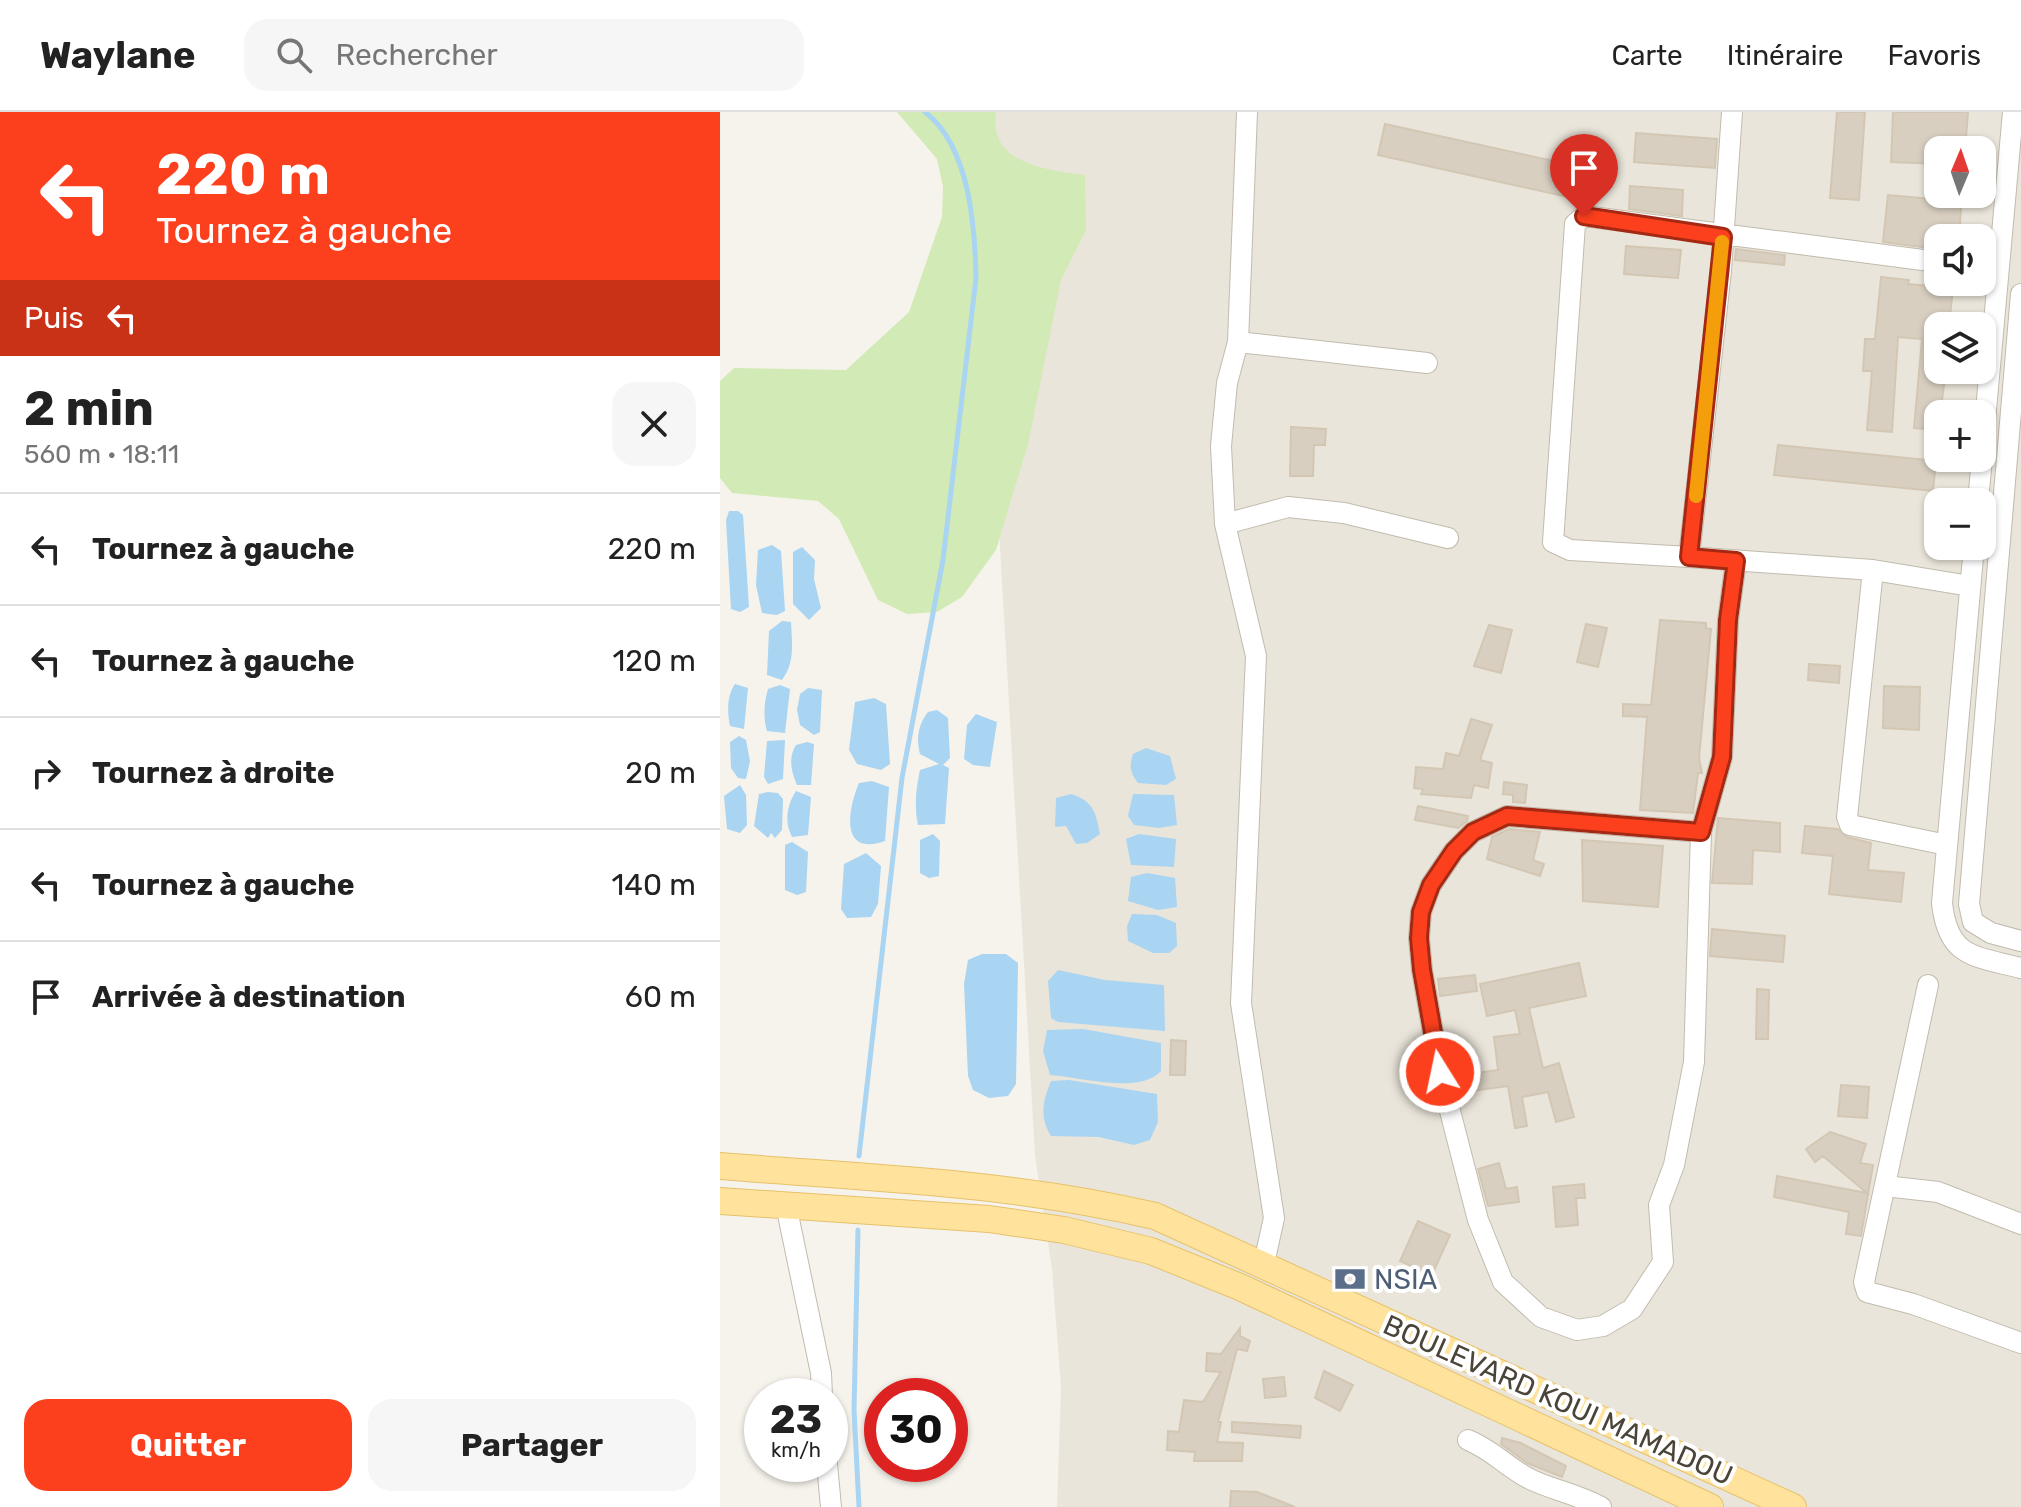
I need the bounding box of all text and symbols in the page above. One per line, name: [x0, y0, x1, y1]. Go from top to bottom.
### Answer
search box: [244, 19, 804, 91]
text: Waylane: [40, 32, 196, 78]
icon: search: [272, 33, 316, 77]
text: Rechercher: [336, 37, 498, 73]
text: Carte: [1611, 39, 1683, 72]
text: Itinéraire: [1727, 39, 1844, 72]
text: Favoris: [1888, 39, 1981, 72]
pin: [1550, 134, 1618, 216]
north arrow: [1924, 136, 1996, 208]
map controls: [1924, 136, 1996, 560]
text: 220 m: [156, 142, 330, 208]
icon: left: [24, 144, 128, 248]
icon: arrive: [1562, 146, 1606, 190]
text: Tournez à gauche: [156, 209, 452, 252]
button: sound: [1924, 224, 1996, 296]
icon: left: [100, 296, 144, 340]
text: Puis: [24, 300, 84, 336]
button: layers: [1924, 312, 1996, 384]
text: 2 min: [24, 380, 154, 437]
button: close: [612, 382, 696, 466]
button: +: [1924, 400, 1996, 472]
text: 560 m · 18:11: [24, 439, 179, 470]
button: −: [1924, 488, 1996, 560]
icon: left: [24, 527, 68, 571]
text: Tournez à gauche: [92, 531, 355, 567]
text: 220 m: [608, 531, 696, 567]
icon: left: [24, 639, 68, 683]
text: Tournez à gauche: [92, 643, 355, 679]
text: 120 m: [612, 643, 696, 679]
icon: right: [24, 751, 68, 795]
text: Tournez à droite: [92, 755, 335, 791]
text: 20 m: [625, 755, 696, 791]
icon: left: [24, 863, 68, 907]
text: Tournez à gauche: [92, 867, 355, 903]
text: 140 m: [611, 867, 696, 903]
icon: arrive: [24, 975, 68, 1019]
text: Arrivée à destination: [92, 979, 406, 1015]
text: 60 m: [625, 979, 696, 1015]
position arrow: [1398, 1030, 1482, 1114]
bank icon: NSIA: [1333, 1262, 1367, 1296]
place label: NSIA: [1374, 1263, 1438, 1296]
street label: BOULEVARD KOUI MAMADOU: [1378, 1308, 1738, 1492]
speed limit sign: 30: [864, 1378, 968, 1482]
text: 23: [770, 1396, 822, 1443]
button: Quitter: [24, 1399, 352, 1491]
button: Partager: [368, 1399, 696, 1491]
text: km/h: [771, 1438, 821, 1462]

